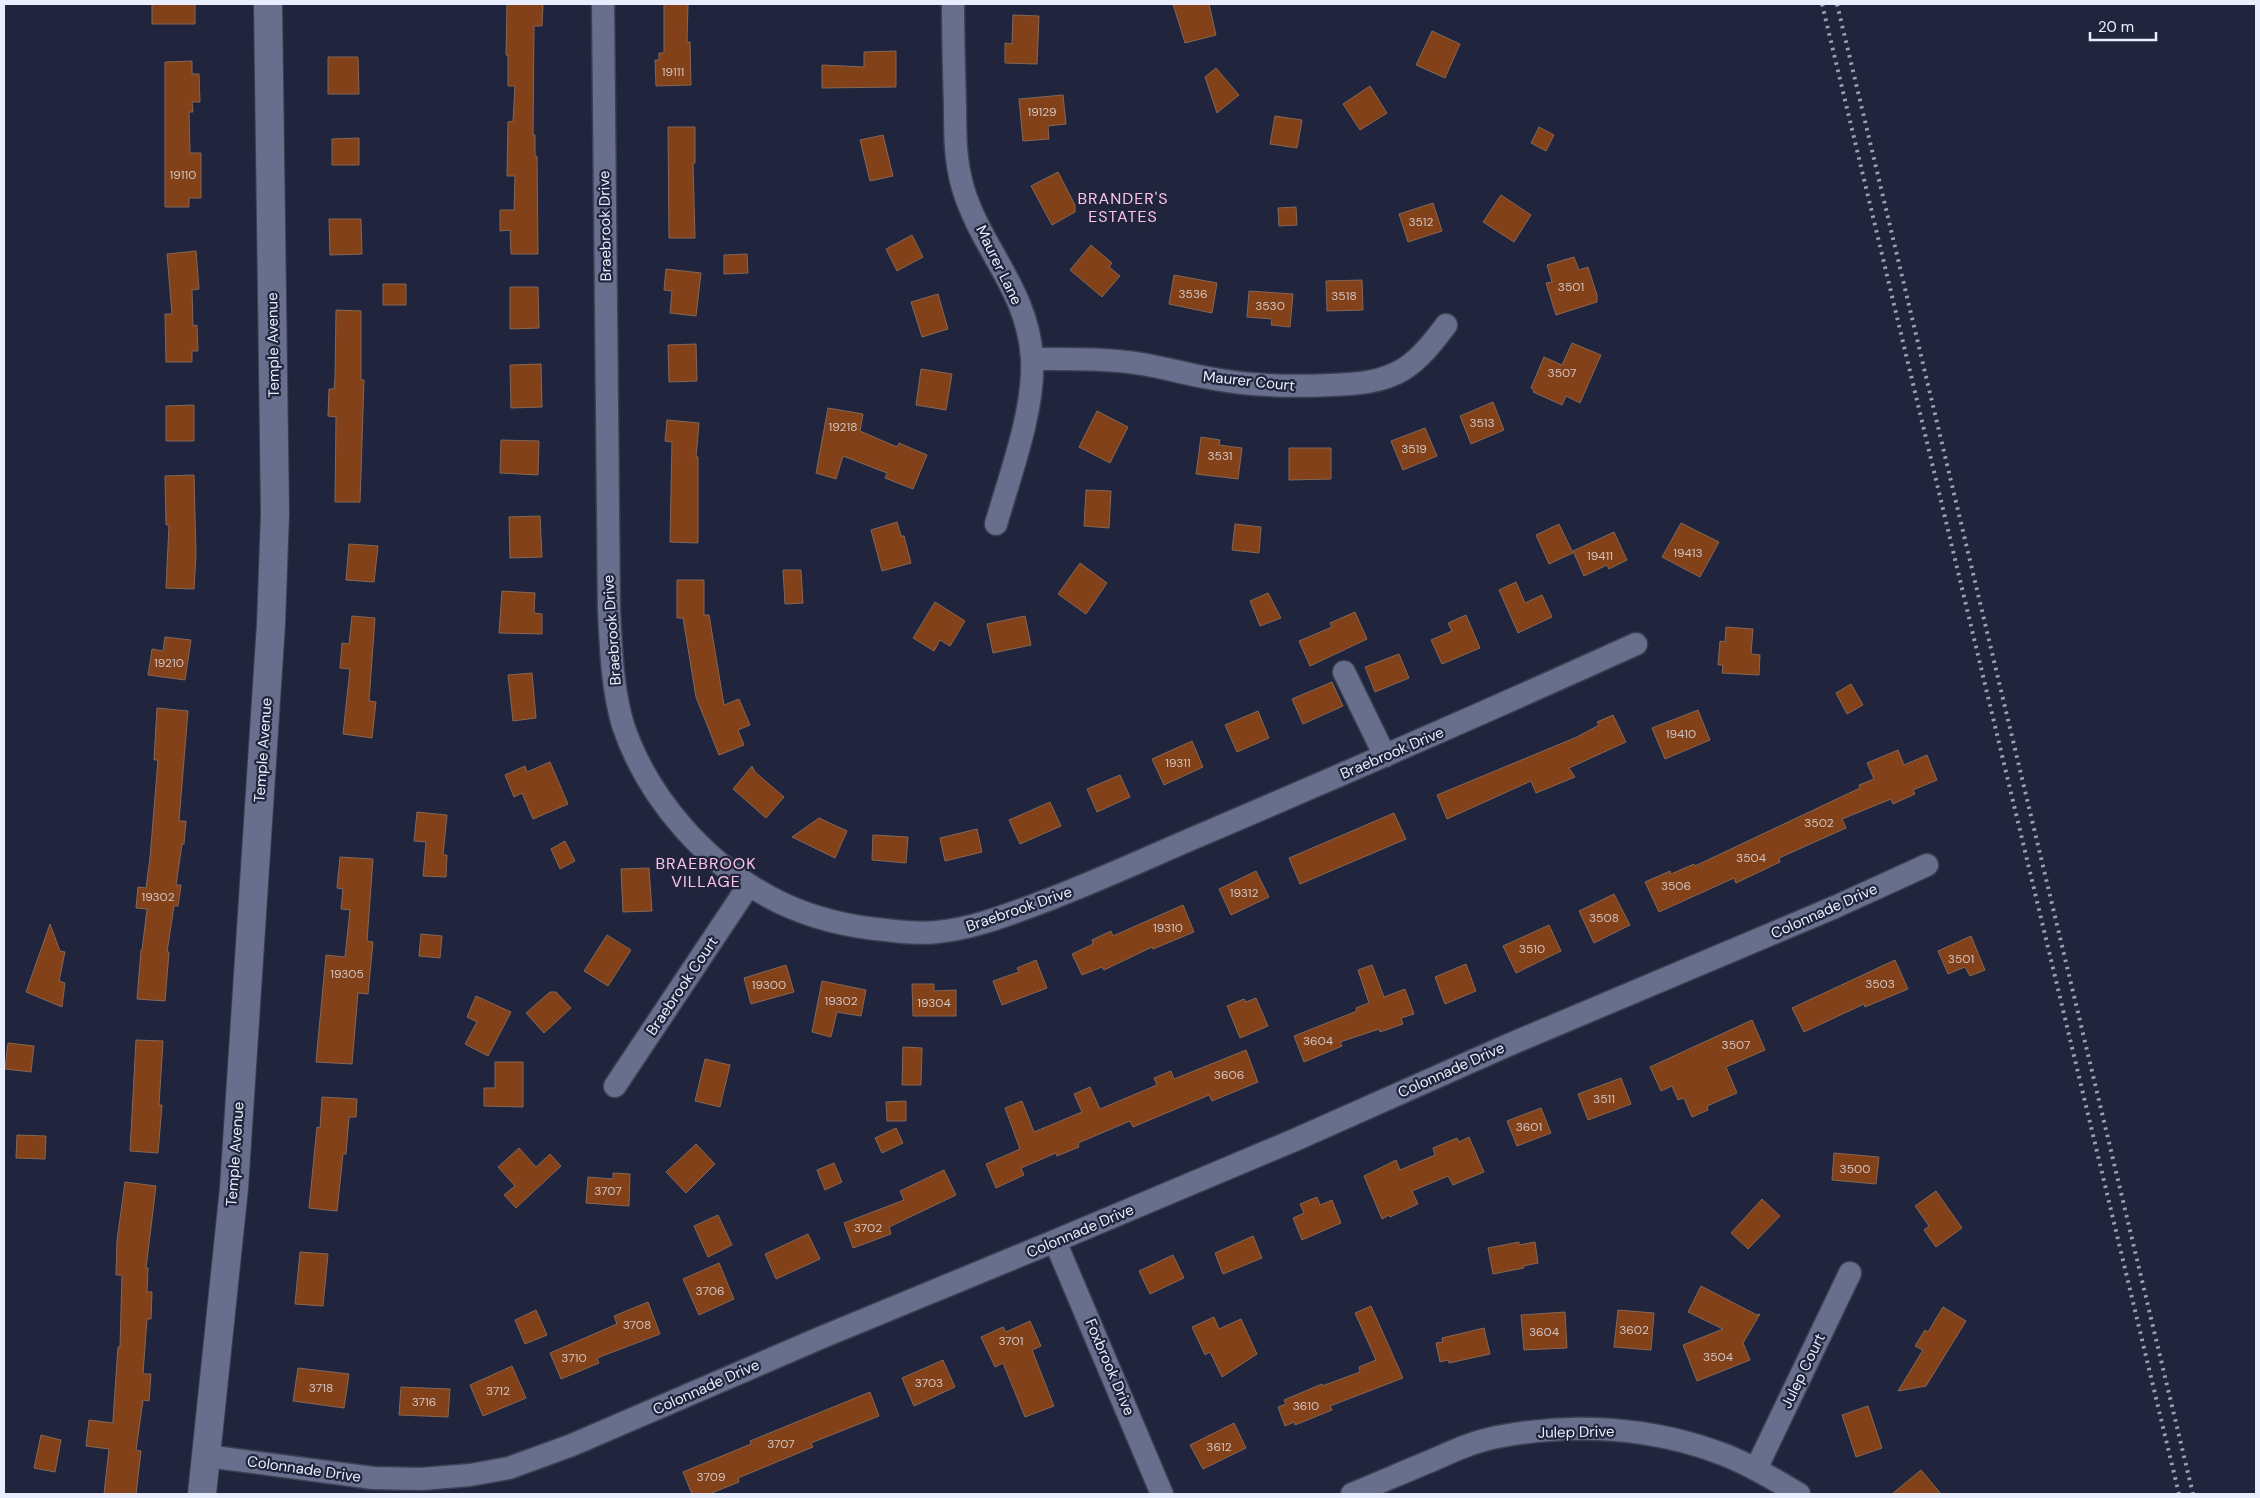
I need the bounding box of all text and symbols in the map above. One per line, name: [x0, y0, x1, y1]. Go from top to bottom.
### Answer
scale bar: [2090, 10, 2156, 42]
text: 20 m: [2098, 17, 2134, 37]
house number: 19111: [662, 64, 684, 80]
house number: 19129: [1027, 104, 1057, 120]
house number: 19110: [170, 167, 196, 183]
street label: Braebrook Drive: [594, 170, 616, 282]
district label: BRANDER'S ESTATES: [1077, 188, 1169, 227]
house number: 3512: [1408, 214, 1434, 230]
street label: Maurer Lane: [971, 222, 1027, 308]
house number: 3501: [1558, 279, 1584, 295]
house number: 3536: [1178, 286, 1208, 302]
house number: 3518: [1331, 288, 1357, 304]
street label: Temple Avenue: [262, 292, 284, 398]
house number: 3530: [1255, 298, 1285, 314]
house number: 3507: [1548, 365, 1576, 381]
street label: Maurer Court: [1202, 366, 1296, 396]
house number: 3513: [1469, 415, 1495, 431]
house number: 19218: [828, 419, 858, 435]
house number: 3519: [1401, 441, 1427, 457]
house number: 3531: [1207, 448, 1233, 464]
house number: 19413: [1673, 545, 1703, 561]
house number: 19411: [1587, 548, 1613, 564]
street label: Braebrook Drive: [598, 574, 626, 686]
house number: 19210: [154, 655, 184, 671]
street label: Temple Avenue: [249, 697, 277, 803]
street label: Braebrook Drive: [1337, 722, 1447, 784]
house number: 19410: [1666, 726, 1696, 742]
house number: 19311: [1165, 755, 1191, 771]
house number: 3502: [1804, 815, 1834, 831]
house number: 3504: [1736, 850, 1766, 866]
district label: BRAEBROOK VILLAGE: [655, 853, 757, 892]
house number: 3506: [1661, 878, 1691, 894]
street label: Colonnade Drive: [1768, 879, 1880, 943]
street label: Braebrook Drive: [963, 882, 1075, 936]
house number: 19312: [1230, 885, 1258, 901]
house number: 19302: [141, 889, 175, 905]
house number: 3508: [1589, 910, 1619, 926]
house number: 19310: [1153, 920, 1183, 936]
street label: Braebrook Court: [642, 933, 722, 1039]
house number: 3510: [1519, 941, 1545, 957]
house number: 3501: [1948, 951, 1974, 967]
house number: 19305: [330, 966, 364, 982]
house number: 3503: [1865, 976, 1895, 992]
house number: 19300: [752, 977, 786, 993]
house number: 19302: [824, 993, 858, 1009]
house number: 19304: [917, 995, 951, 1011]
house number: 3604: [1303, 1033, 1333, 1049]
house number: 3507: [1722, 1037, 1750, 1053]
street label: Colonnade Drive: [1395, 1038, 1507, 1102]
house number: 3606: [1214, 1067, 1244, 1083]
house number: 3511: [1593, 1091, 1615, 1107]
street label: Temple Avenue: [221, 1101, 249, 1207]
house number: 3601: [1516, 1119, 1542, 1135]
house number: 3500: [1840, 1161, 1870, 1177]
house number: 3707: [594, 1183, 622, 1199]
street label: Colonnade Drive: [1023, 1199, 1137, 1263]
house number: 3702: [854, 1220, 882, 1236]
house number: 3706: [696, 1283, 724, 1299]
street label: Foxbrook Drive: [1081, 1316, 1139, 1418]
house number: 3708: [623, 1317, 651, 1333]
house number: 3602: [1619, 1322, 1649, 1338]
house number: 3604: [1529, 1324, 1559, 1340]
street label: Julep Court: [1776, 1330, 1830, 1412]
house number: 3701: [998, 1333, 1024, 1349]
house number: 3504: [1703, 1349, 1733, 1365]
house number: 3710: [561, 1350, 587, 1366]
street label: Colonnade Drive: [650, 1355, 762, 1419]
house number: 3703: [915, 1375, 943, 1391]
house number: 3718: [309, 1380, 333, 1396]
house number: 3712: [486, 1383, 510, 1399]
house number: 3716: [412, 1394, 436, 1410]
house number: 3610: [1293, 1398, 1319, 1414]
street label: Julep Drive: [1537, 1421, 1615, 1443]
house number: 3707: [767, 1436, 795, 1452]
house number: 3612: [1206, 1439, 1232, 1455]
street label: Colonnade Drive: [246, 1451, 362, 1487]
house number: 3709: [697, 1469, 725, 1485]

